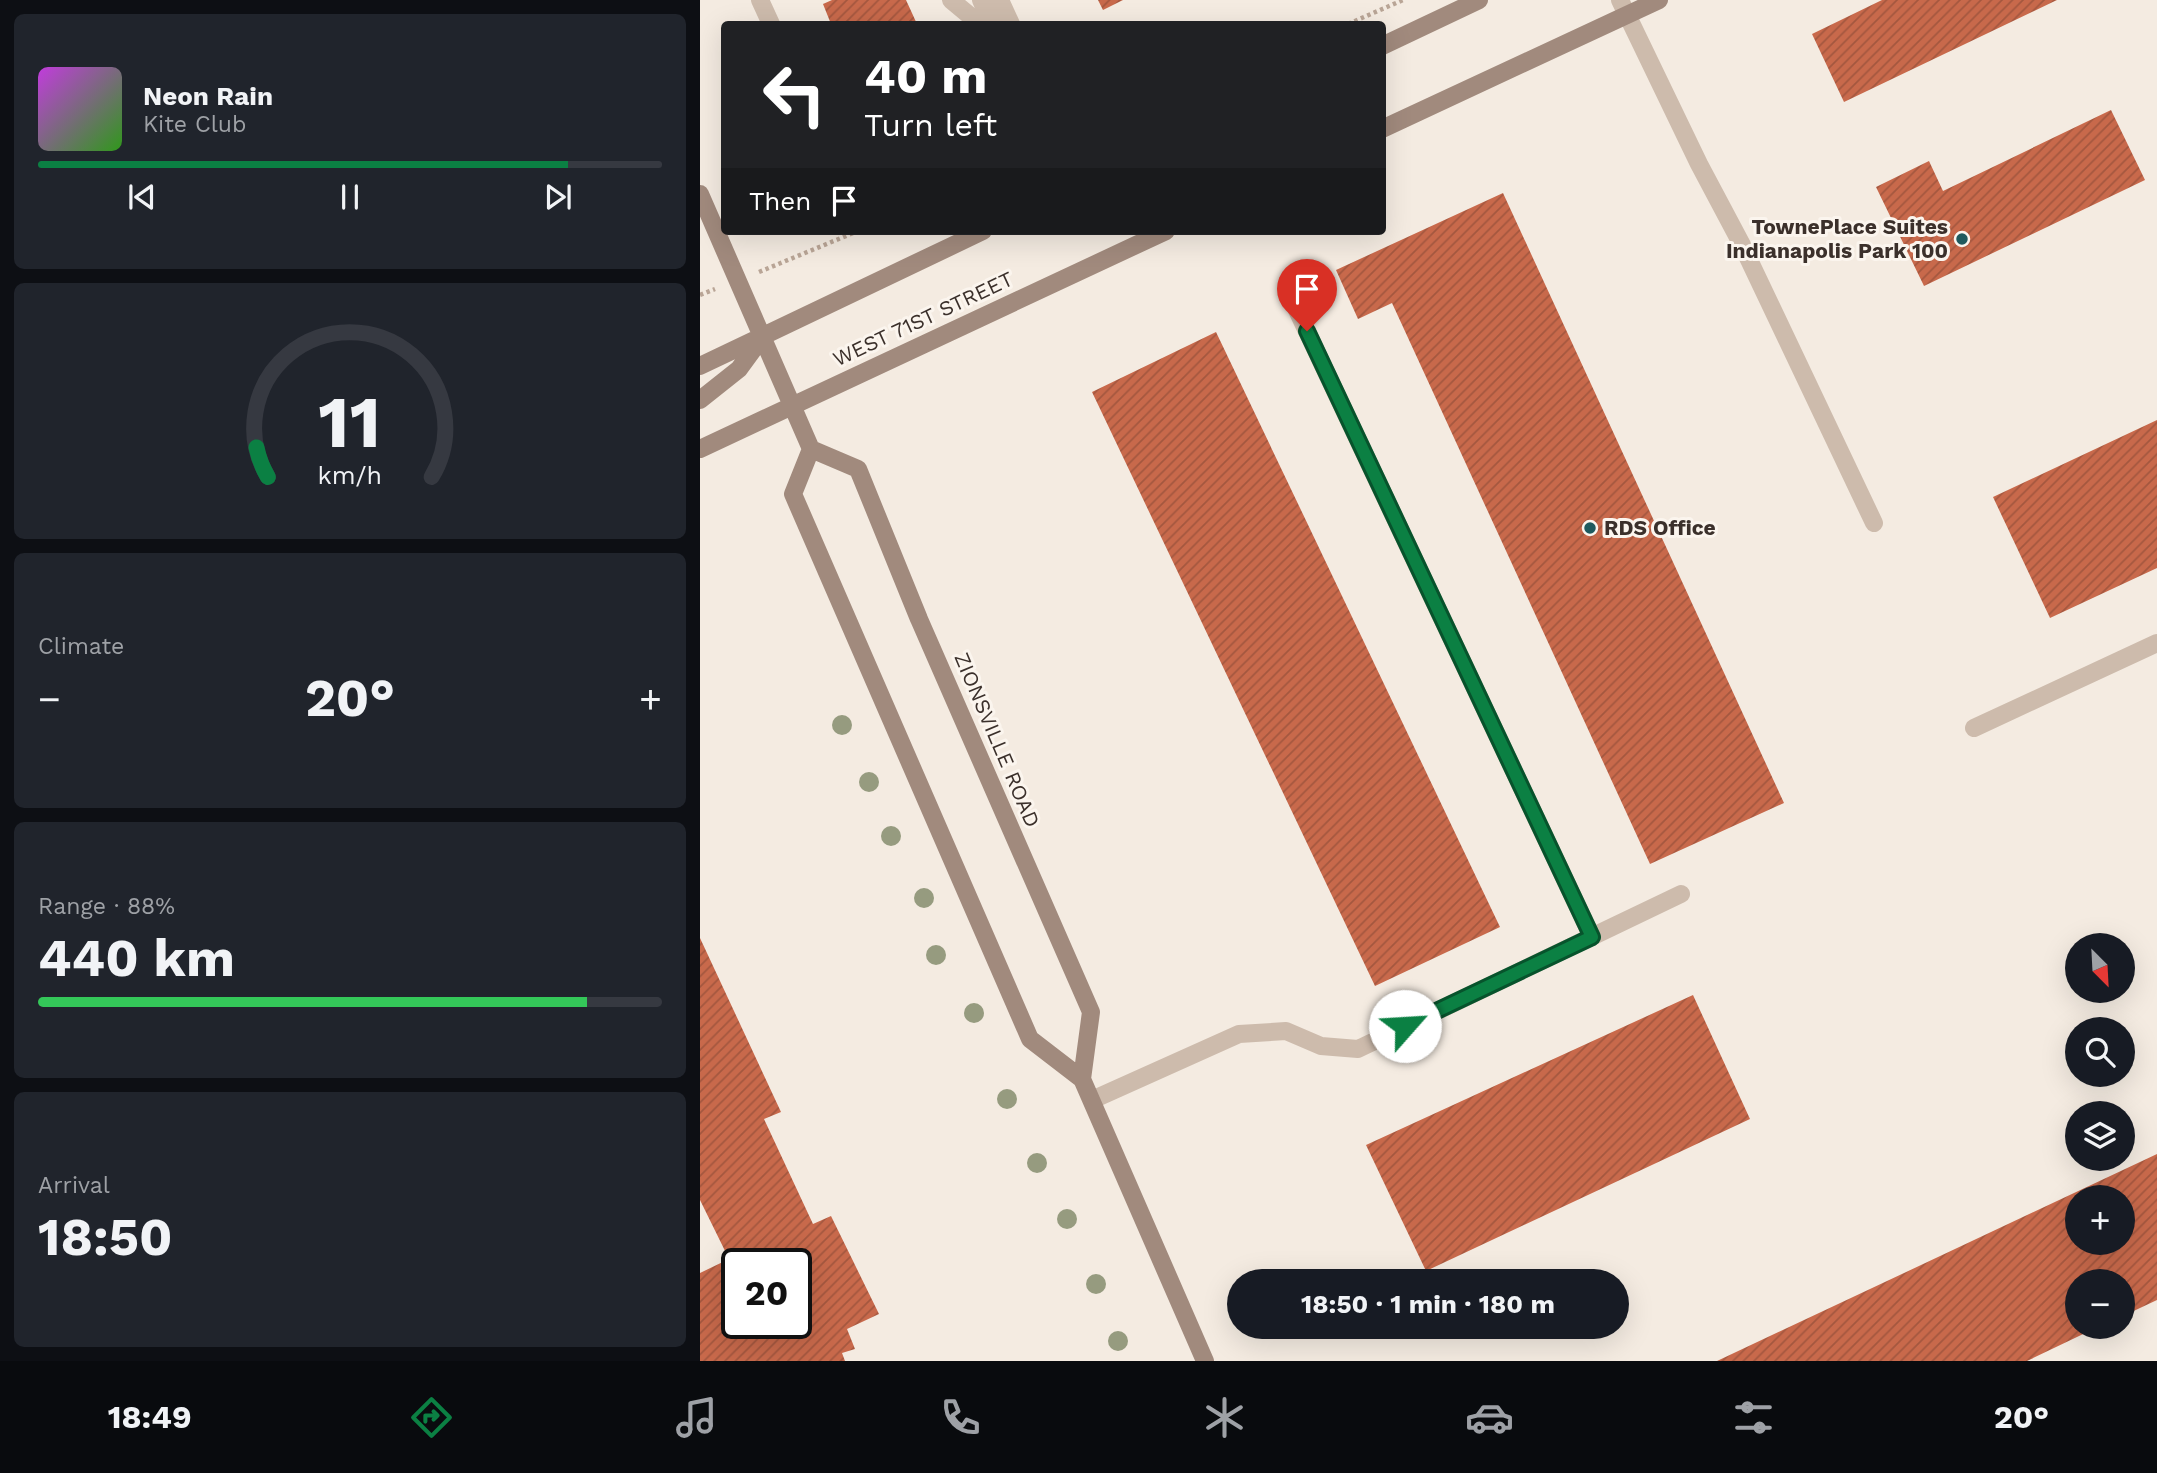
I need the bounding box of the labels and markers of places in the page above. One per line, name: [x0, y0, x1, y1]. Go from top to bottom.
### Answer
place label: TownePlace Suites Indianapolis Park 100: [1726, 214, 1948, 263]
marker: TownePlace Suites Indianapolis Park 100: [1954, 231, 1970, 247]
pin: [1277, 259, 1337, 331]
place label: RDS Office: [1604, 515, 1716, 540]
marker: RDS Office: [1582, 520, 1598, 536]

